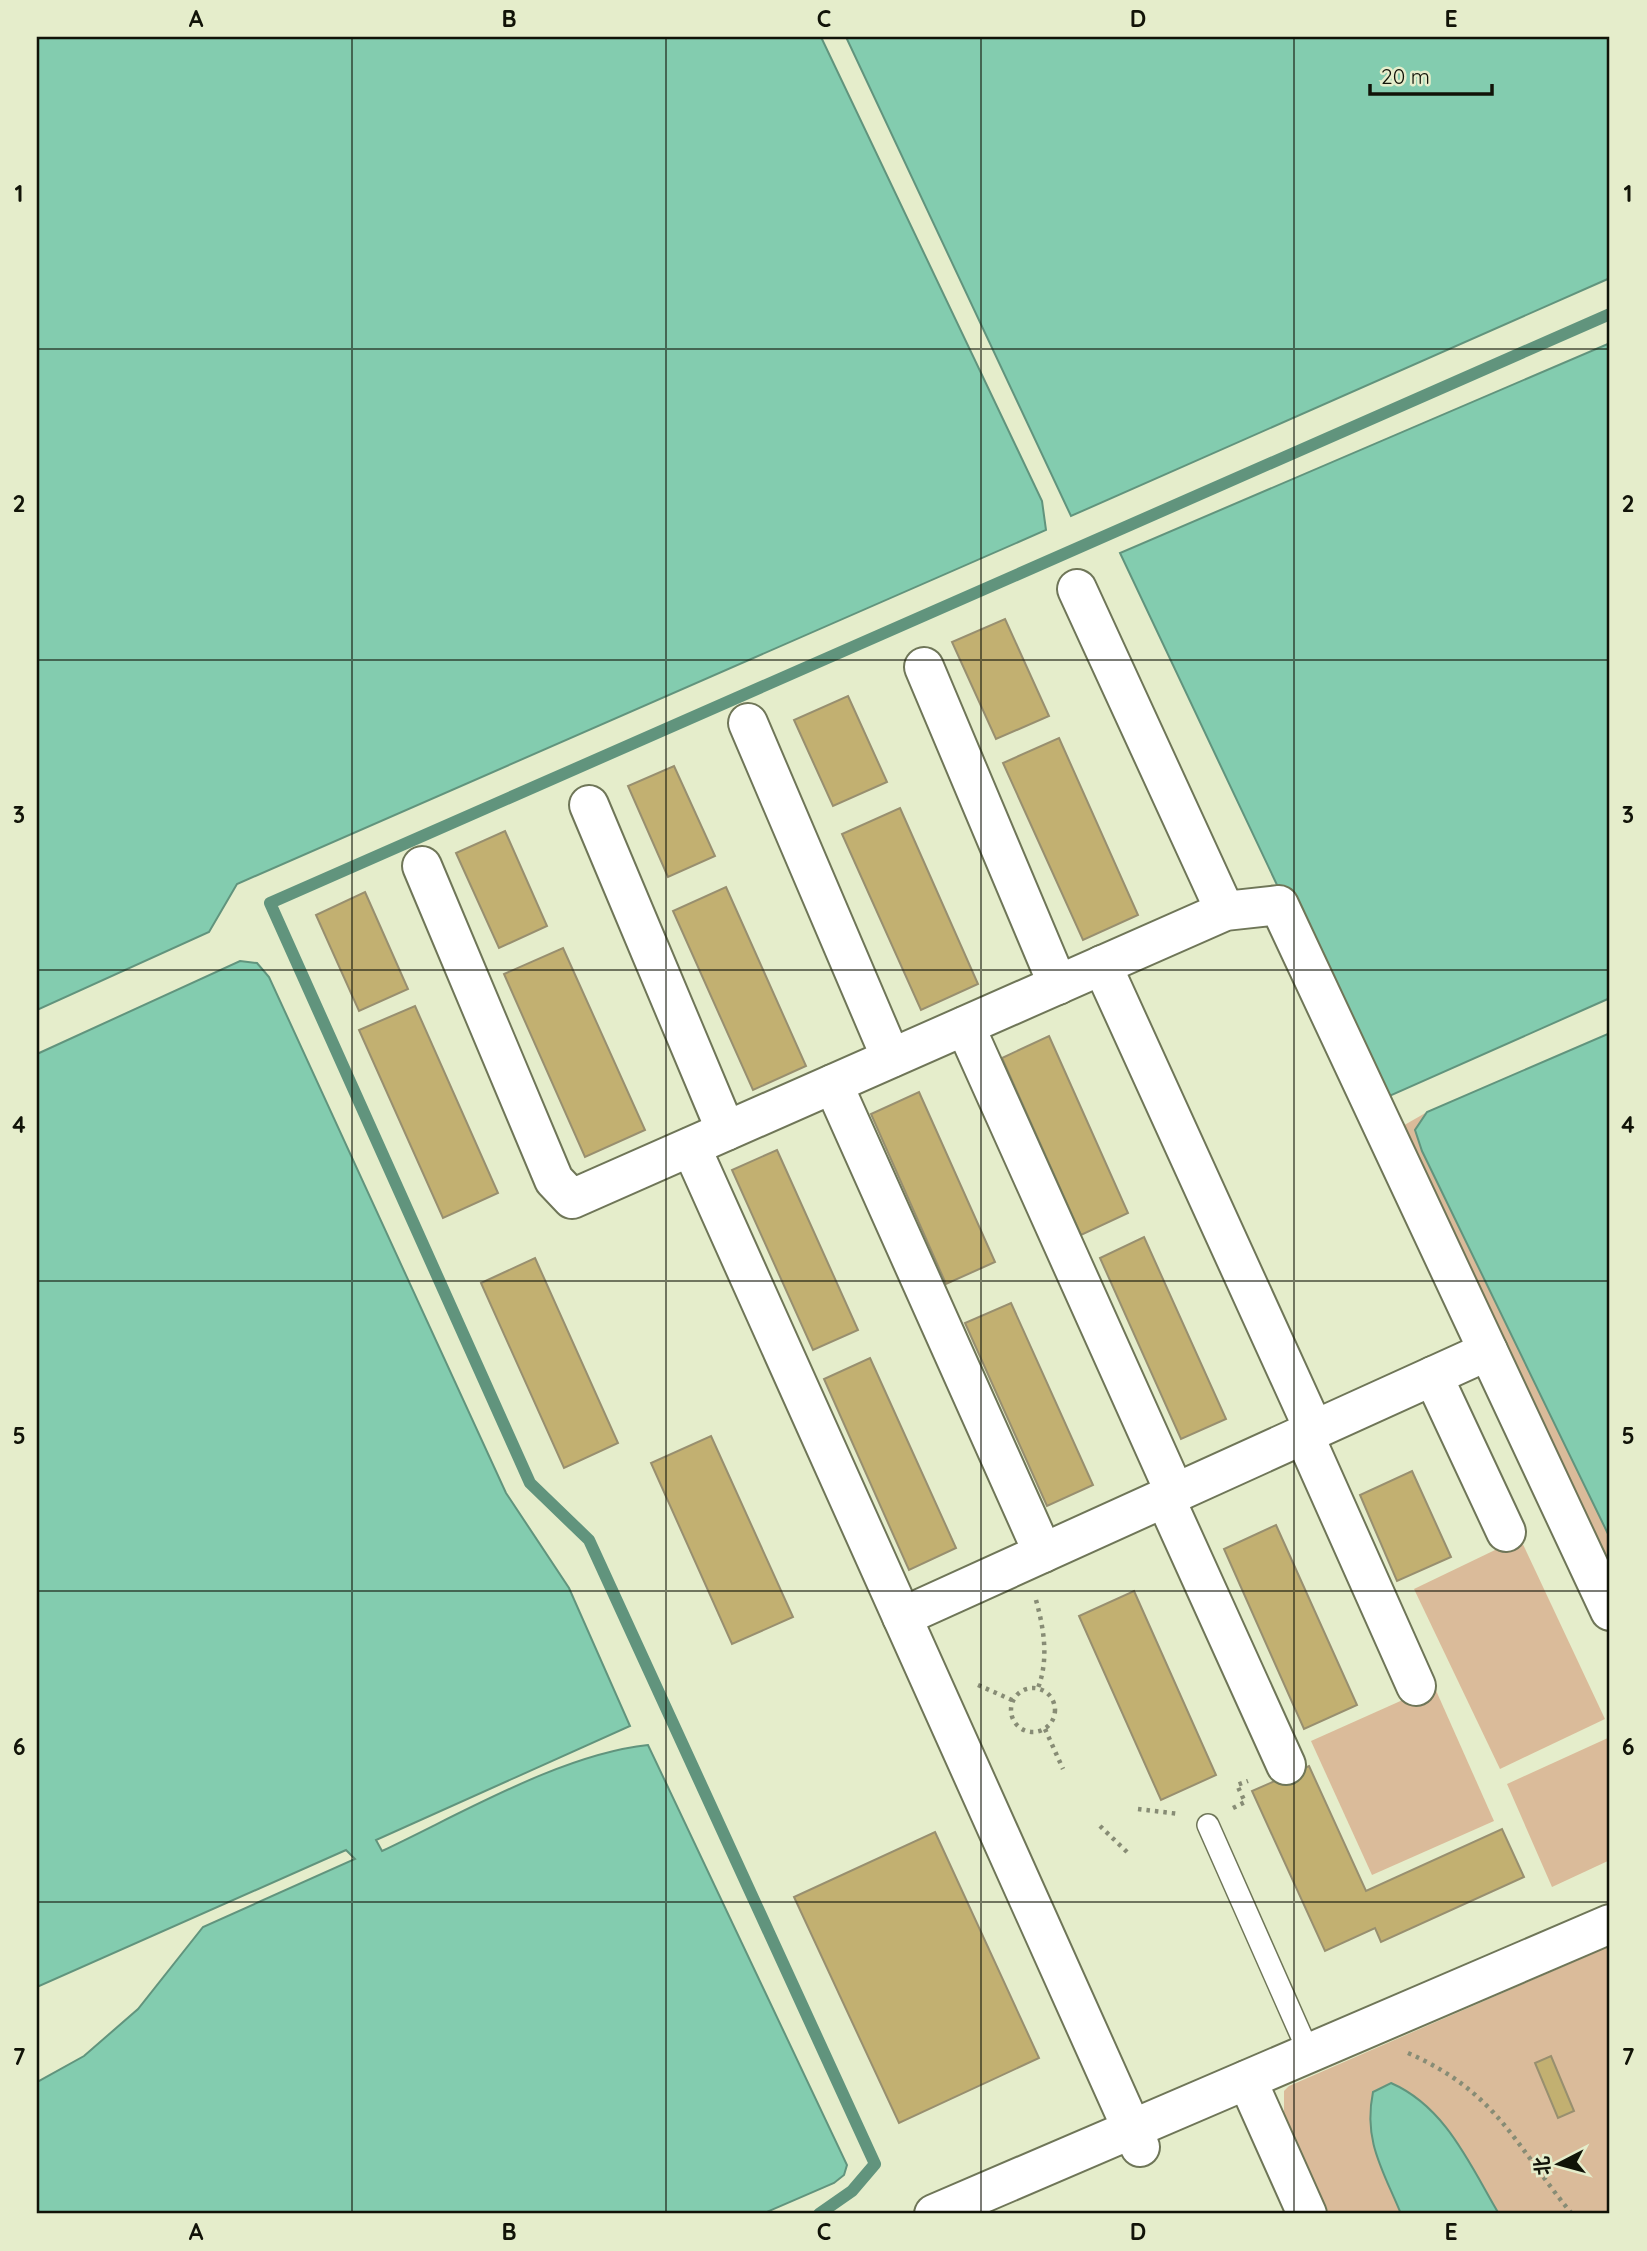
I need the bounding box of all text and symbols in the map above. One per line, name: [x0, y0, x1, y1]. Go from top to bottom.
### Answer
text: A: [189, 4, 204, 33]
text: B: [501, 4, 517, 33]
text: C: [817, 4, 831, 33]
text: D: [1130, 4, 1146, 33]
text: E: [1444, 4, 1458, 33]
scale bar: [1370, 52, 1493, 96]
text: 20 m: [1381, 63, 1430, 89]
text: 1: [15, 179, 23, 208]
text: 1: [1624, 179, 1632, 208]
text: 2: [12, 489, 26, 518]
text: 2: [1621, 489, 1635, 518]
text: 3: [13, 800, 25, 829]
text: 3: [1622, 800, 1634, 829]
text: 4: [12, 1110, 26, 1139]
text: 4: [1621, 1110, 1635, 1139]
text: 5: [12, 1421, 26, 1450]
text: 5: [1621, 1421, 1635, 1450]
text: 6: [13, 1732, 25, 1761]
text: 6: [1622, 1732, 1634, 1761]
text: 7: [13, 2042, 26, 2071]
text: 7: [1622, 2042, 1635, 2071]
north arrow: [1524, 2128, 1594, 2198]
text: 北: [1529, 2155, 1555, 2176]
text: A: [189, 2217, 204, 2246]
text: B: [501, 2217, 517, 2246]
text: C: [817, 2217, 831, 2246]
text: D: [1130, 2217, 1146, 2246]
text: E: [1444, 2217, 1458, 2246]

